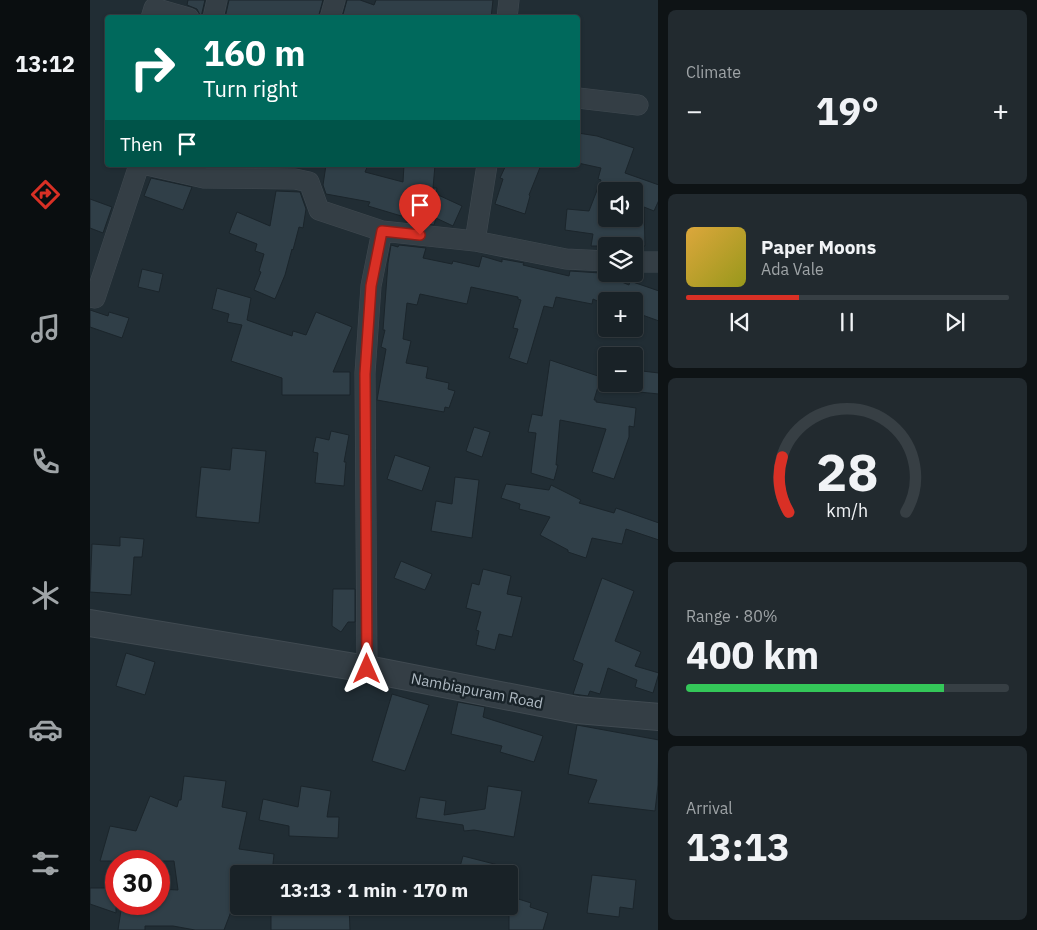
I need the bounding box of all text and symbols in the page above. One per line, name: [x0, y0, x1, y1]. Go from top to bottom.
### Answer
text: 160 m: [203, 30, 306, 76]
icon: right: [120, 35, 185, 100]
text: 13:12: [15, 49, 75, 78]
text: Climate: [686, 62, 741, 82]
text: Turn right: [203, 74, 298, 103]
text: 19°: [816, 86, 879, 135]
text: −: [686, 92, 703, 129]
text: +: [992, 92, 1009, 129]
icon: arrive: [173, 130, 201, 158]
text: Then: [120, 132, 163, 156]
icon: directions: [28, 177, 63, 212]
map controls: [598, 182, 643, 392]
button: sound: [598, 182, 643, 227]
pin: [399, 184, 441, 235]
icon: arrive: [406, 191, 434, 219]
text: Paper Moons: [761, 235, 876, 259]
button: layers: [598, 237, 643, 282]
text: Ada Vale: [761, 259, 824, 279]
button: +: [598, 292, 643, 337]
icon: previous: [726, 308, 754, 336]
icon: pause: [833, 308, 861, 336]
icon: next: [941, 308, 969, 336]
icon: music: [28, 311, 63, 346]
button: −: [598, 347, 643, 392]
text: 28: [816, 438, 879, 505]
icon: phone: [28, 444, 63, 479]
text: km/h: [827, 499, 869, 522]
icon: climate: [28, 578, 63, 613]
text: Range · 80%: [686, 606, 778, 626]
text: 400 km: [686, 630, 819, 679]
position arrow: [340, 642, 392, 694]
street label: Nambiapuram Road: [410, 668, 545, 713]
icon: car: [28, 712, 63, 747]
text: Arrival: [686, 798, 733, 818]
text: 13:13: [686, 822, 790, 871]
icon: filters: [28, 846, 63, 881]
speed limit sign: 30: [105, 850, 170, 915]
text: 13:13 · 1 min · 170 m: [280, 878, 468, 902]

